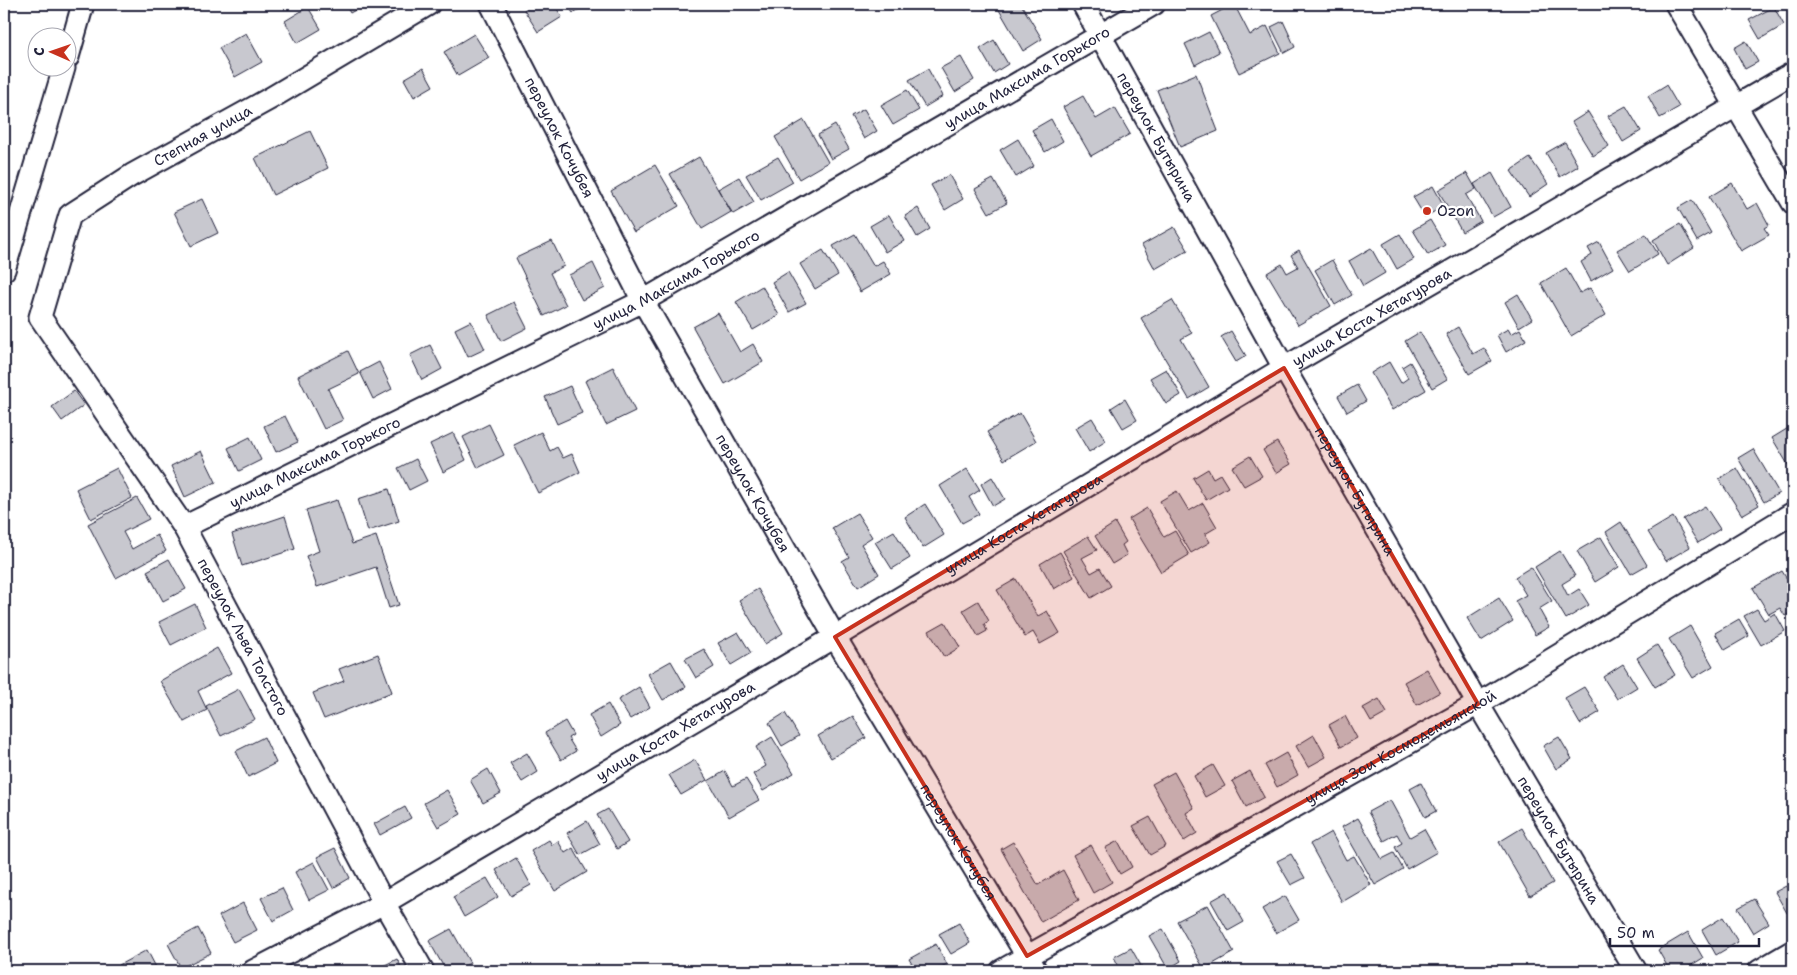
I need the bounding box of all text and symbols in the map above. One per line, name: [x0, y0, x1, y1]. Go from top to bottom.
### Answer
street label: улица Максима Горького: [941, 22, 1114, 134]
north arrow: [28, 28, 78, 78]
text: С: [30, 47, 48, 56]
street label: переулок Бутырина: [1112, 68, 1201, 206]
street label: переулок Кочубея: [520, 74, 599, 201]
street label: Степная улица: [150, 100, 256, 171]
place label: Ozon: [1437, 201, 1474, 221]
marker: Ozon: [1421, 205, 1433, 217]
street label: улица Максима Горького: [589, 225, 763, 334]
street label: улица Коста Хетагурова: [1288, 263, 1456, 371]
street label: улица Максима Горького: [226, 412, 404, 513]
street label: переулок Бутырина: [1310, 423, 1401, 560]
street label: переулок Кочубея: [711, 430, 795, 556]
street label: улица Коста Хетагурова: [941, 469, 1107, 579]
street label: переулок Льва Толстого: [193, 555, 293, 719]
street label: улица Коста Хетагурова: [592, 676, 759, 786]
street label: улица Зои Космодемьянской: [1301, 685, 1500, 809]
street label: переулок Бутырина: [1513, 772, 1605, 909]
street label: переулок Кочубея: [915, 780, 1001, 904]
scale bar: [1610, 915, 1758, 947]
text: 50 m: [1617, 923, 1655, 943]

